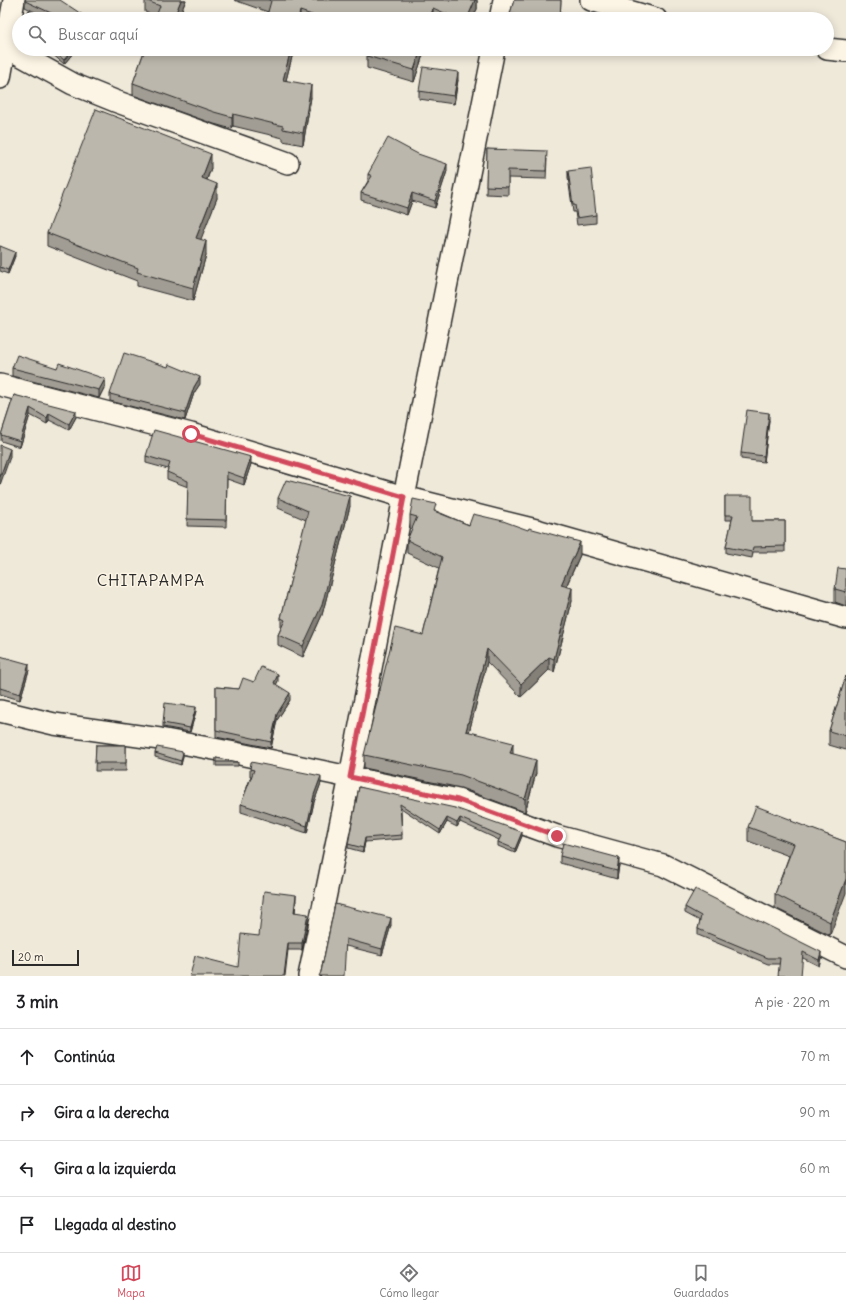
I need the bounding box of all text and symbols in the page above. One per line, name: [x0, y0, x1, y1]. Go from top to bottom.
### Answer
search box: [12, 12, 834, 56]
icon: search: [26, 23, 48, 45]
text: Buscar aquí: [58, 25, 138, 44]
route start: [182, 425, 200, 443]
district label: CHITAPAMPA: [97, 570, 205, 590]
route end: [548, 827, 566, 845]
scale bar: [12, 948, 79, 967]
text: 20 m: [18, 950, 44, 964]
text: 3 min: [16, 991, 58, 1013]
text: A pie · 220 m: [755, 994, 830, 1011]
icon: ahead: [16, 1046, 38, 1068]
text: Continúa: [54, 1047, 115, 1066]
text: 70 m: [801, 1048, 830, 1065]
icon: right: [16, 1102, 38, 1124]
text: Gira a la derecha: [54, 1103, 169, 1122]
text: 90 m: [799, 1104, 830, 1121]
icon: left: [16, 1158, 38, 1180]
text: Gira a la izquierda: [54, 1159, 176, 1178]
text: 60 m: [799, 1160, 830, 1177]
icon: arrive: [16, 1214, 38, 1236]
text: Llegada al destino: [54, 1215, 176, 1234]
tab: Mapa: [117, 1262, 145, 1300]
tab: Cómo llegar: [379, 1262, 439, 1300]
tab: Guardados: [673, 1262, 729, 1300]

